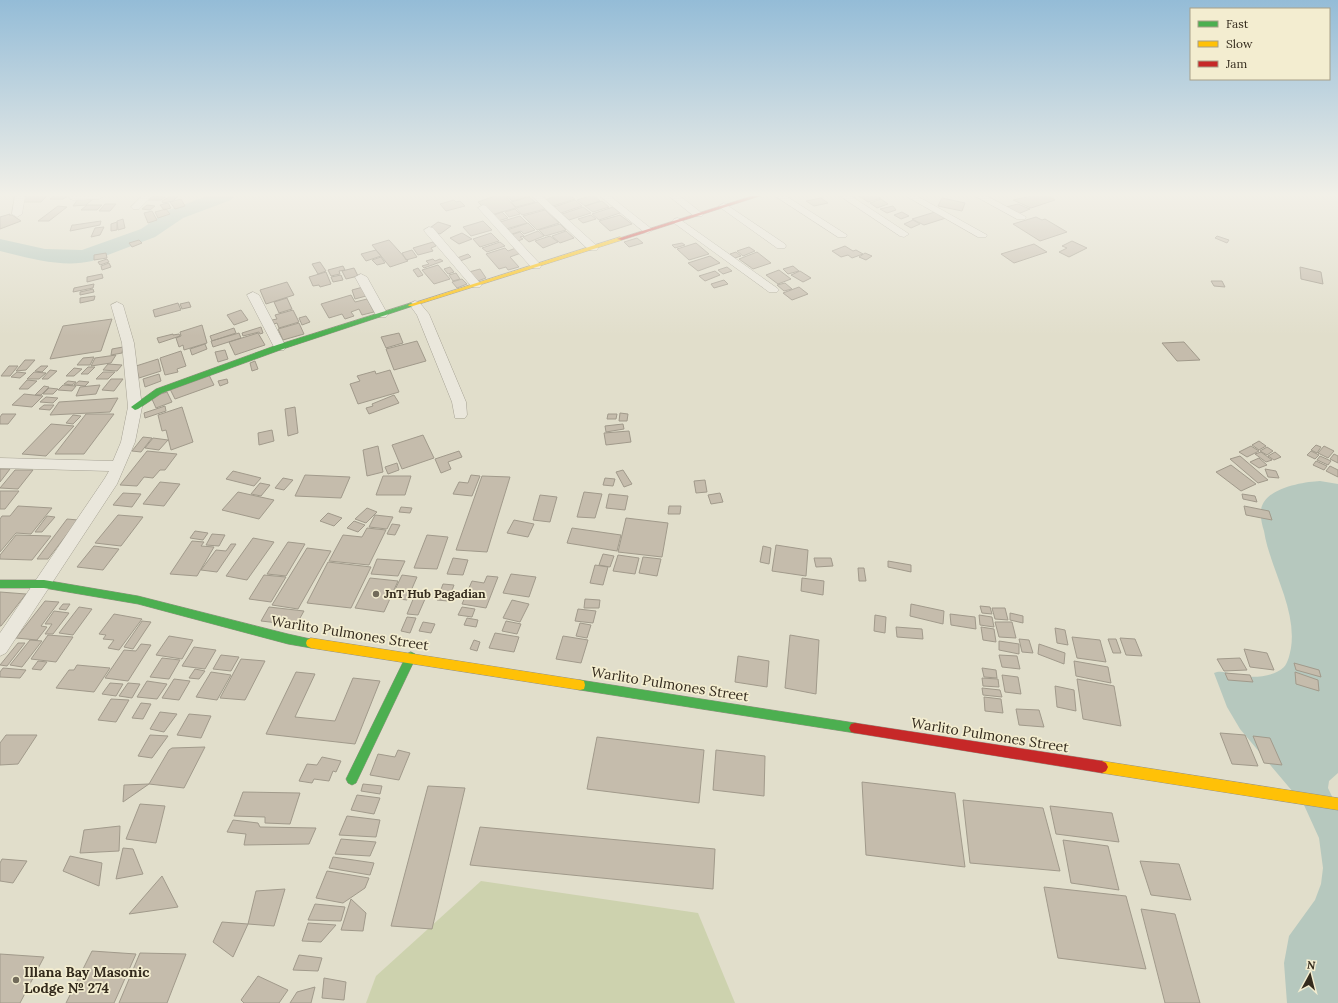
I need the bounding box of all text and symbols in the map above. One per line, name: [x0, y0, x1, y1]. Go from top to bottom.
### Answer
legend: [1190, 8, 1330, 80]
text: Fast: [1226, 16, 1249, 31]
text: Slow: [1226, 36, 1253, 51]
text: Jam: [1225, 56, 1247, 71]
place label: JnT Hub Pagadian: [384, 586, 486, 601]
marker: JnT Hub Pagadian: [371, 589, 381, 599]
street label: Warlito Pulmones Street: [270, 612, 431, 654]
street label: Warlito Pulmones Street: [590, 663, 751, 705]
street label: Warlito Pulmones Street: [910, 714, 1071, 756]
north arrow: [1290, 955, 1330, 995]
text: N: [1306, 958, 1317, 973]
place label: Illana Bay Masonic Lodge № 274: [24, 963, 150, 997]
marker: Illana Bay Masonic Lodge № 274: [11, 975, 21, 985]

